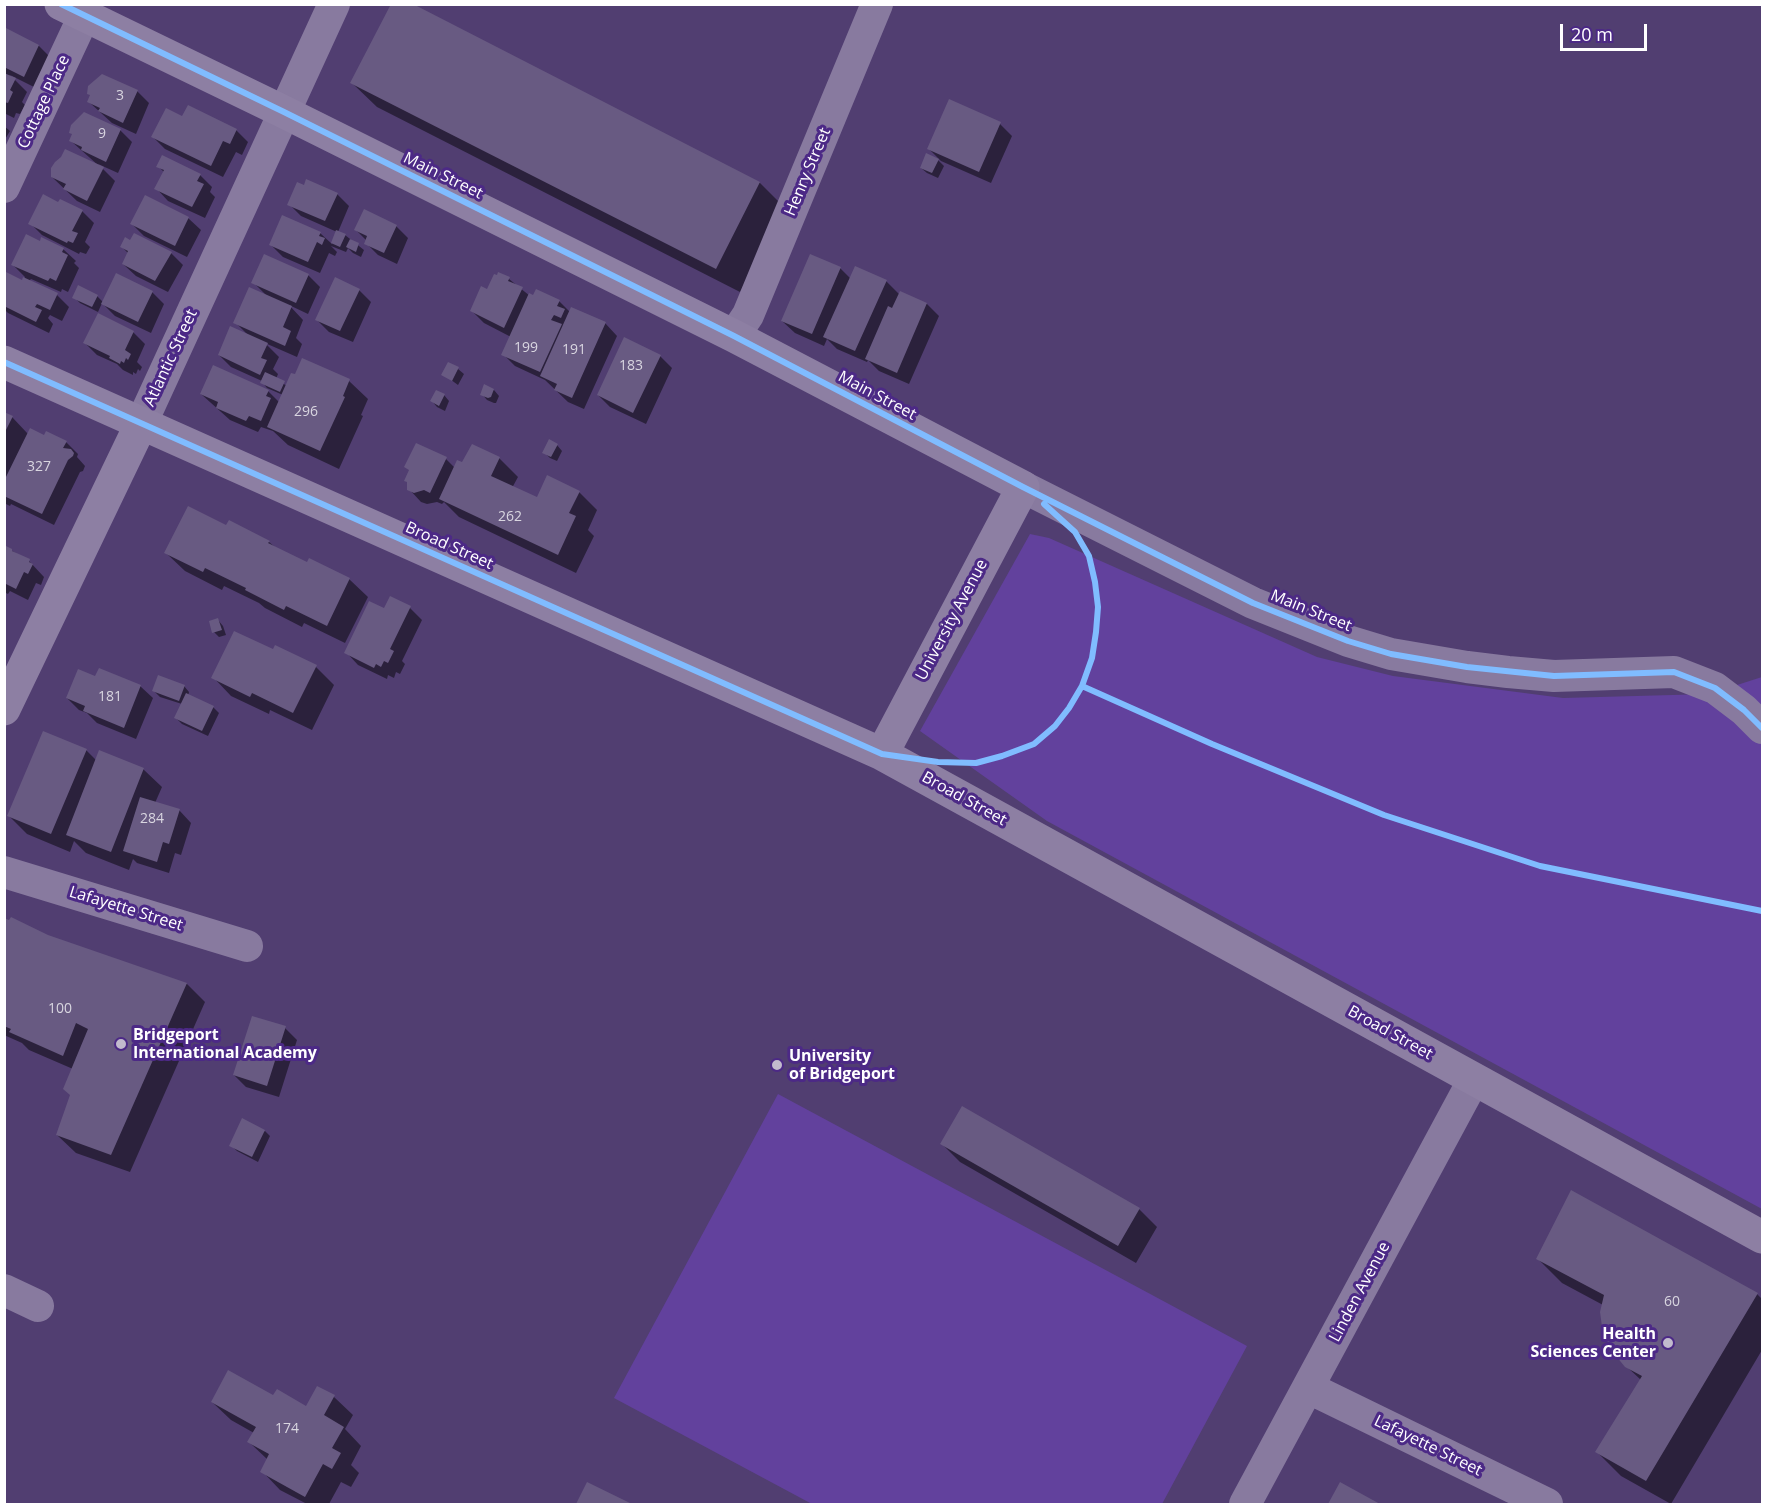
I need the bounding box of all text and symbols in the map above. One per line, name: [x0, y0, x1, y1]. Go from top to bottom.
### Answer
scale bar: [1563, 12, 1650, 50]
text: 20 m: [1571, 22, 1613, 46]
street label: Cottage Place: [14, 52, 74, 152]
house number: 3: [116, 88, 124, 104]
street label: Henry Street: [781, 125, 835, 219]
house number: 9: [98, 126, 106, 142]
street label: Main Street: [400, 149, 486, 203]
street label: Atlantic Street: [140, 306, 202, 410]
house number: 199: [514, 340, 538, 356]
house number: 191: [562, 342, 586, 358]
house number: 183: [619, 358, 643, 374]
street label: Main Street: [835, 367, 919, 425]
house number: 296: [294, 404, 318, 420]
house number: 327: [27, 459, 51, 475]
house number: 262: [498, 509, 522, 525]
street label: Broad Street: [402, 518, 496, 574]
street label: University Avenue: [912, 556, 992, 684]
street label: Main Street: [1268, 586, 1354, 636]
house number: 181: [98, 689, 122, 705]
street label: Broad Street: [918, 768, 1010, 830]
house number: 284: [140, 811, 164, 827]
street label: Lafayette Street: [67, 883, 185, 935]
house number: 100: [48, 1001, 72, 1017]
street label: Broad Street: [1344, 1002, 1436, 1064]
place label: Bridgeport International Academy: [133, 1025, 317, 1063]
marker: Bridgeport International Academy: [114, 1037, 128, 1051]
place label: University of Bridgeport: [789, 1046, 895, 1084]
marker: University of Bridgeport: [770, 1058, 784, 1072]
street label: Linden Avenue: [1326, 1239, 1394, 1345]
house number: 60: [1664, 1294, 1680, 1310]
place label: Health Sciences Center: [1530, 1324, 1656, 1362]
marker: Health Sciences Center: [1661, 1336, 1675, 1350]
street label: Lafayette Street: [1371, 1412, 1485, 1480]
house number: 174: [275, 1421, 299, 1437]

